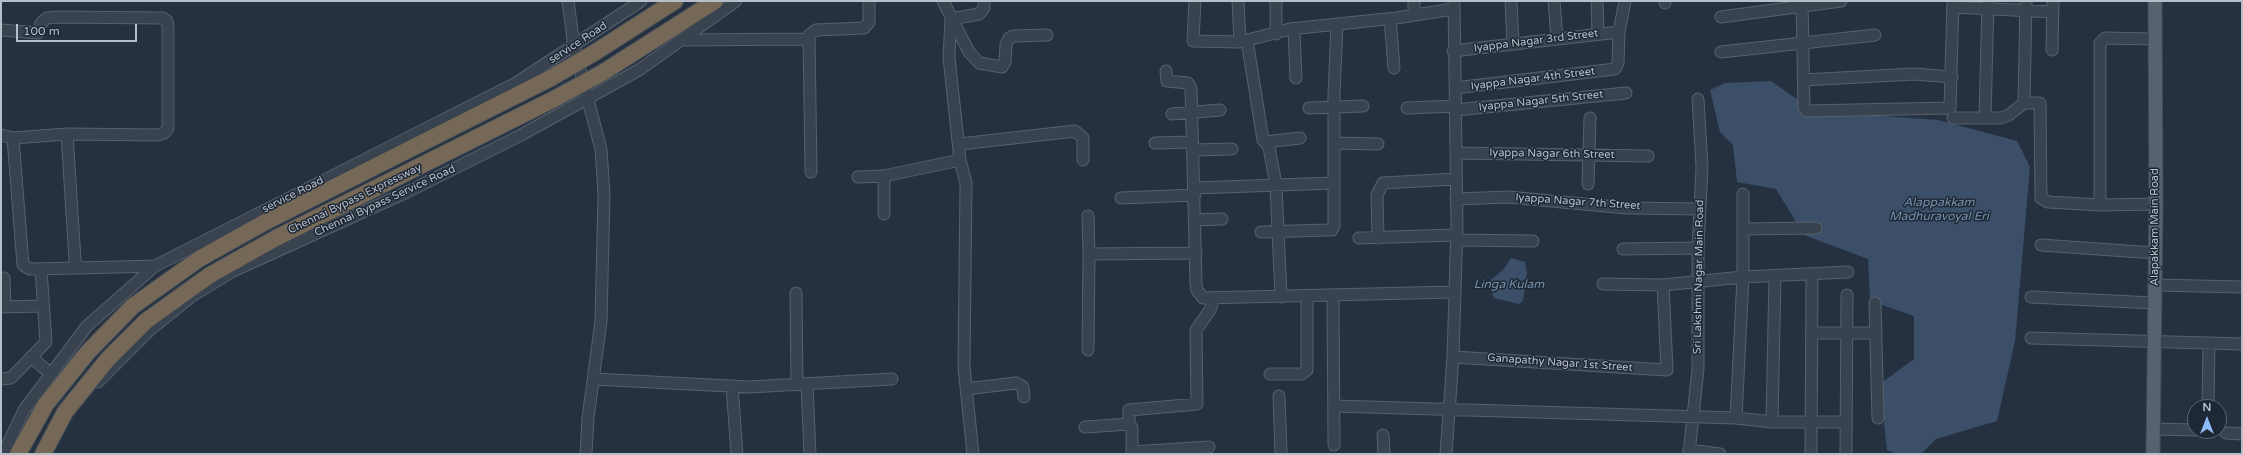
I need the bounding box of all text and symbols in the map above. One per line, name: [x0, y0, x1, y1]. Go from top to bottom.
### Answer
scale bar: [18, 16, 139, 42]
street label: service Road: [546, 19, 610, 67]
text: 100 m: [23, 24, 60, 38]
street label: Iyappa Nagar 3rd Street: [1473, 27, 1599, 55]
street label: Iyappa Nagar 4th Street: [1470, 65, 1596, 93]
street label: Iyappa Nagar 5th Street: [1478, 88, 1604, 114]
street label: Iyappa Nagar 6th Street: [1489, 146, 1615, 162]
street label: Chennai Bypass Expressway: [286, 161, 424, 237]
street label: Chennai Bypass Service Road: [312, 162, 458, 240]
street label: Alapakkam Main Road: [2148, 168, 2162, 286]
street label: service Road: [260, 174, 326, 216]
street label: Iyappa Nagar 7th Street: [1515, 191, 1641, 213]
water label: Alappakkam Madhuravoyal Eri: [1889, 196, 1989, 224]
street label: Sri Lakshmi Nagar Main Road: [1691, 200, 1707, 354]
water label: Linga Kulam: [1474, 278, 1544, 292]
street label: Ganapathy Nagar 1st Street: [1487, 351, 1633, 375]
north arrow: [2187, 399, 2227, 439]
text: N: [2203, 401, 2211, 414]

